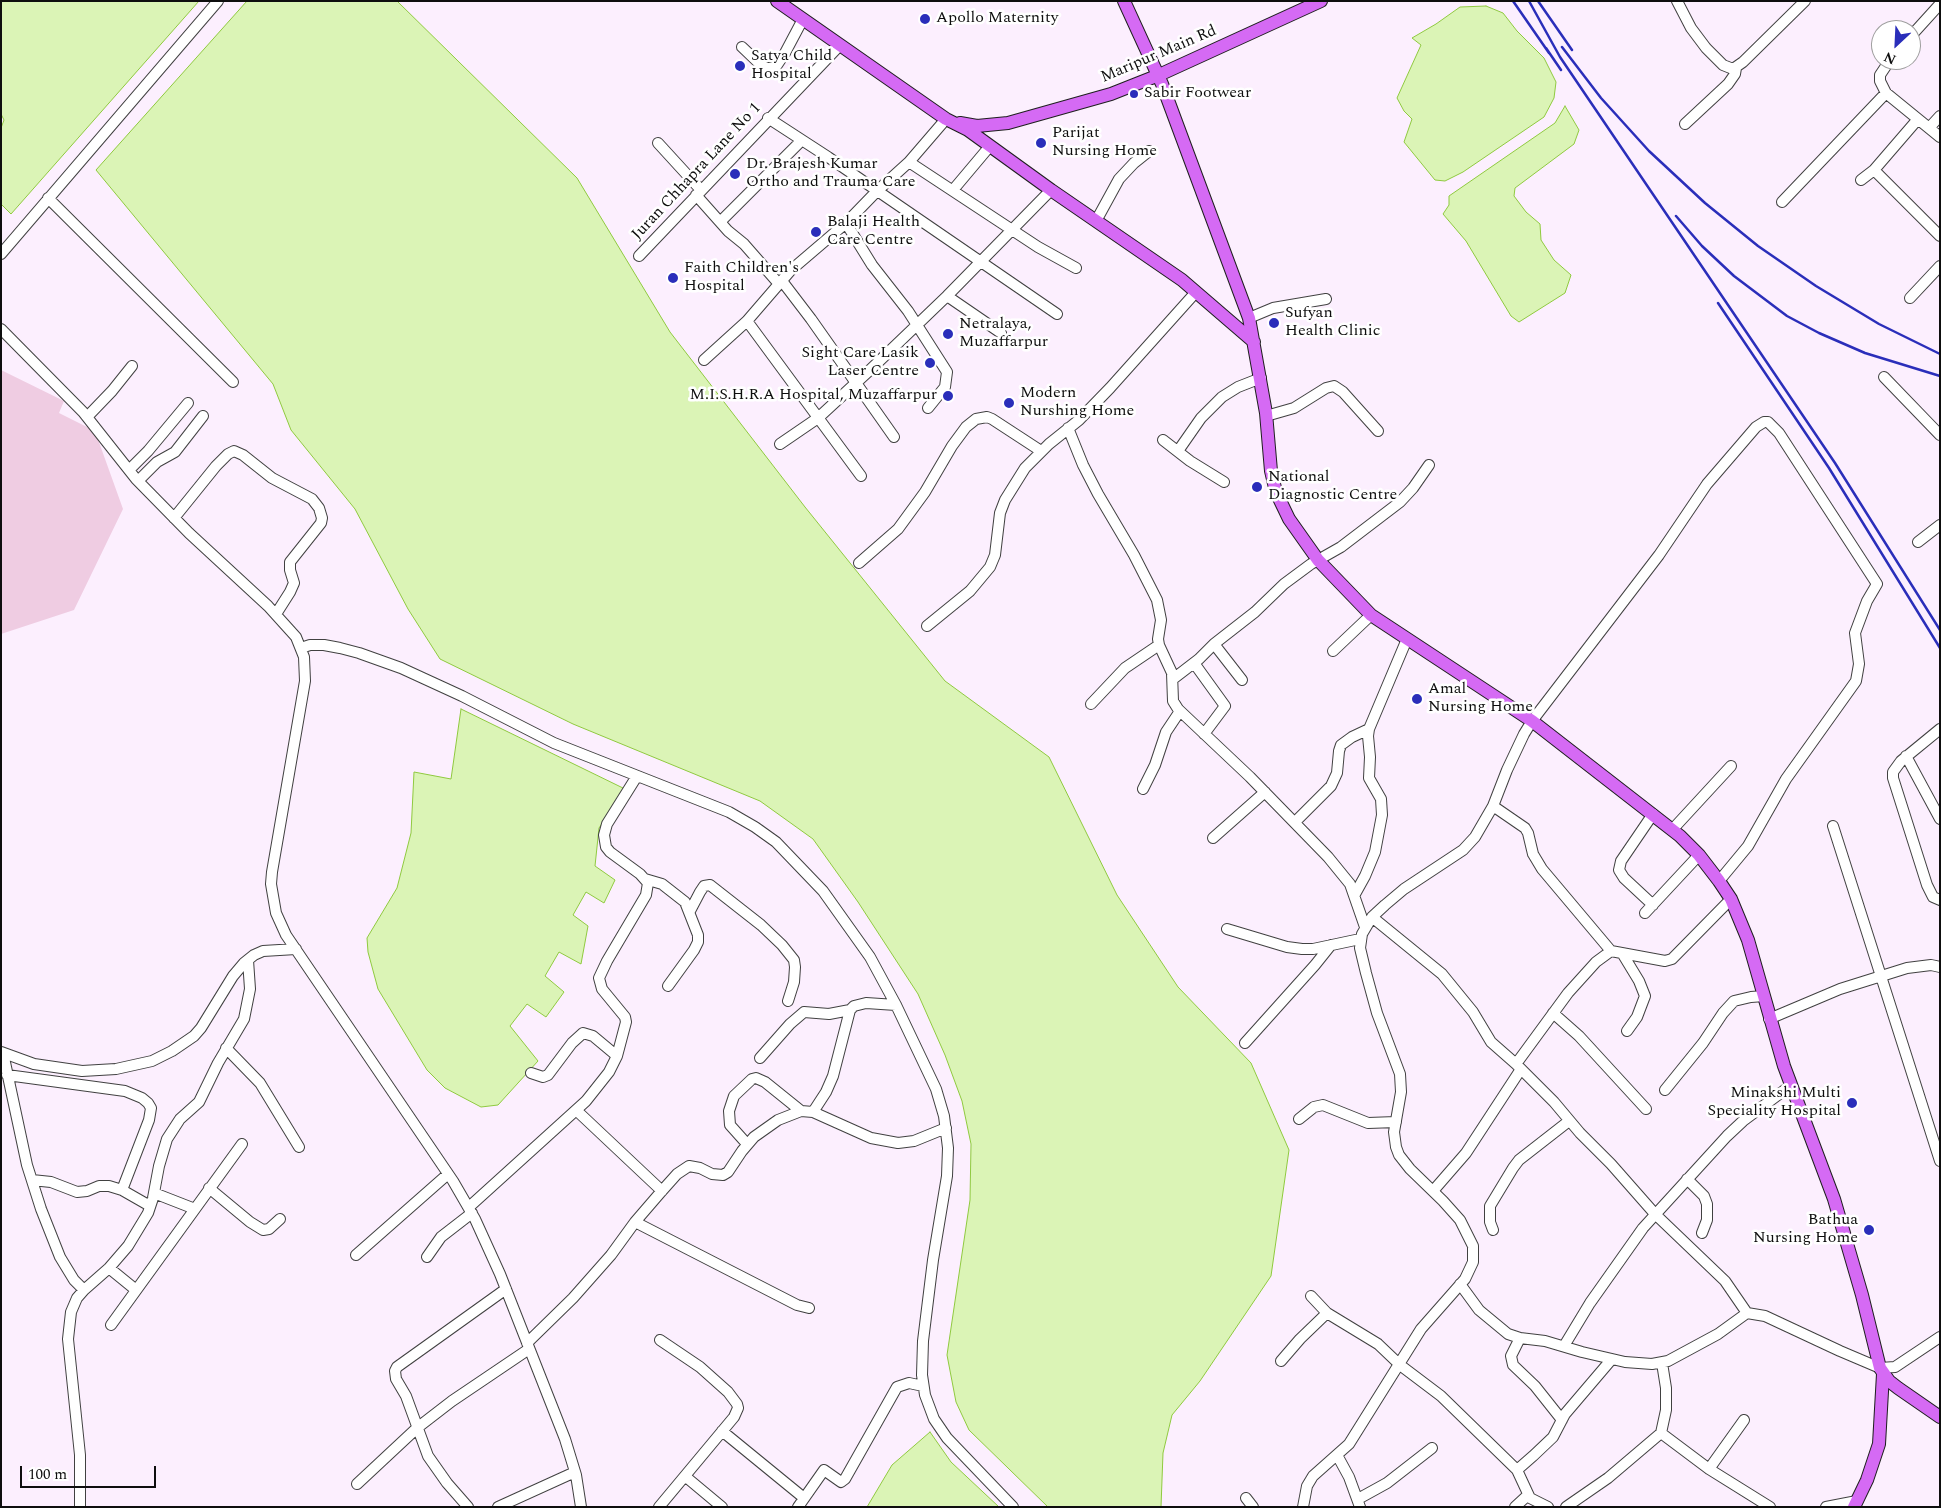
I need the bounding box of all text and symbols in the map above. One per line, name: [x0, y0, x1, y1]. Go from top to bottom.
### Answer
place label: Apollo Maternity: [936, 9, 1058, 29]
marker: Apollo Maternity: [918, 12, 932, 26]
north arrow: [1871, 20, 1921, 70]
street label: Maripur Main Rd: [1098, 22, 1220, 88]
text: N: [1880, 46, 1899, 70]
place label: Satya Child Hospital: [751, 47, 832, 85]
marker: Satya Child Hospital: [733, 59, 747, 73]
place label: Sabir Footwear: [1144, 84, 1251, 104]
marker: Sabir Footwear: [1128, 88, 1140, 100]
street label: Juran Chhapra Lane No 1: [628, 99, 766, 245]
place label: Parijat Nursing Home: [1052, 124, 1157, 162]
marker: Parijat Nursing Home: [1034, 136, 1048, 150]
place label: Dr. Brajesh Kumar Ortho and Trauma Care: [746, 155, 916, 193]
marker: Dr. Brajesh Kumar Ortho and Trauma Care: [728, 167, 742, 181]
place label: Balaji Health Care Centre: [827, 213, 920, 251]
marker: Balaji Health Care Centre: [809, 225, 823, 239]
place label: Faith Children's Hospital: [684, 259, 799, 297]
marker: Faith Children's Hospital: [666, 271, 680, 285]
place label: Sufyan Health Clinic: [1285, 304, 1380, 342]
place label: Netralaya, Muzaffarpur: [959, 315, 1048, 353]
marker: Sufyan Health Clinic: [1267, 316, 1281, 330]
marker: Netralaya, Muzaffarpur: [941, 327, 955, 341]
place label: Sight Care Lasik Laser Centre: [802, 344, 919, 382]
marker: Sight Care Lasik Laser Centre: [923, 356, 937, 370]
place label: Modern Nurshing Home: [1020, 384, 1134, 422]
place label: M.I.S.H.R.A Hospital, Muzaffarpur: [690, 386, 937, 406]
marker: M.I.S.H.R.A Hospital, Muzaffarpur: [941, 389, 955, 403]
marker: Modern Nurshing Home: [1002, 396, 1016, 410]
place label: National Diagnostic Centre: [1268, 468, 1397, 506]
marker: National Diagnostic Centre: [1250, 480, 1264, 494]
place label: Amal Nursing Home: [1428, 680, 1533, 718]
marker: Amal Nursing Home: [1410, 692, 1424, 706]
place label: Minakshi Multi Speciality Hospital: [1707, 1084, 1841, 1122]
marker: Minakshi Multi Speciality Hospital: [1845, 1096, 1859, 1110]
place label: Bathua Nursing Home: [1753, 1211, 1858, 1249]
marker: Bathua Nursing Home: [1862, 1223, 1876, 1237]
scale bar: [22, 1456, 159, 1488]
text: 100 m: [28, 1463, 67, 1486]

